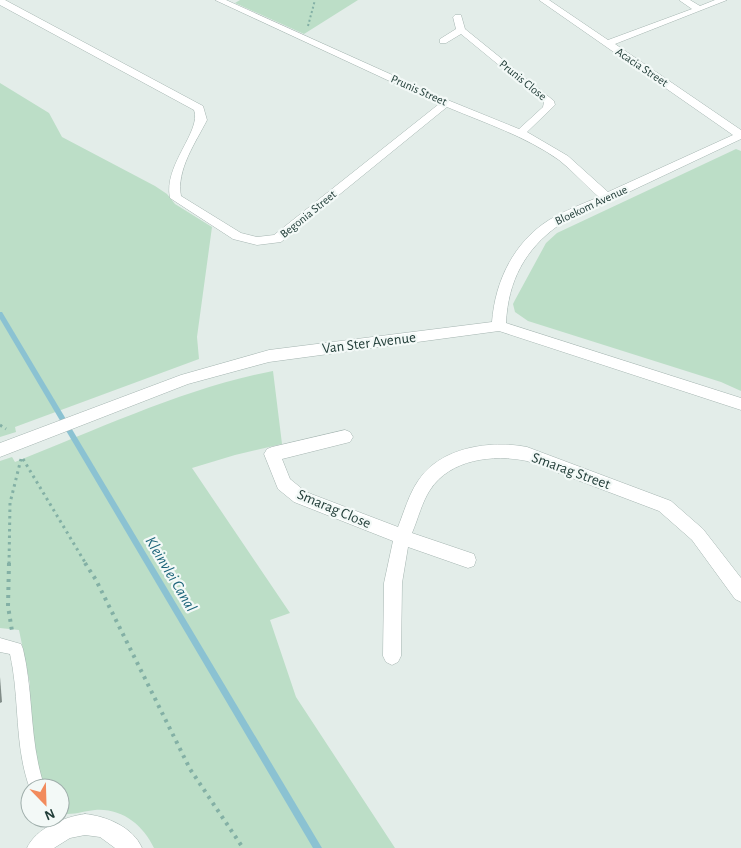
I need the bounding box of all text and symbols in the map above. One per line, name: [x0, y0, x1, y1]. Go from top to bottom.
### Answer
street label: Acacia Street: [614, 45, 670, 89]
street label: Prunis Close: [497, 58, 549, 102]
street label: Prunis Street: [389, 72, 449, 108]
street label: Bloekom Avenue: [553, 183, 629, 227]
street label: Begonia Street: [278, 188, 338, 240]
street label: Van Ster Avenue: [321, 330, 417, 356]
street label: Smarag Street: [530, 450, 612, 492]
street label: Smarag Close: [295, 487, 373, 531]
water label: Kleinvlei Canal: [142, 534, 200, 614]
north arrow: [20, 778, 70, 828]
text: N: [42, 806, 57, 822]

